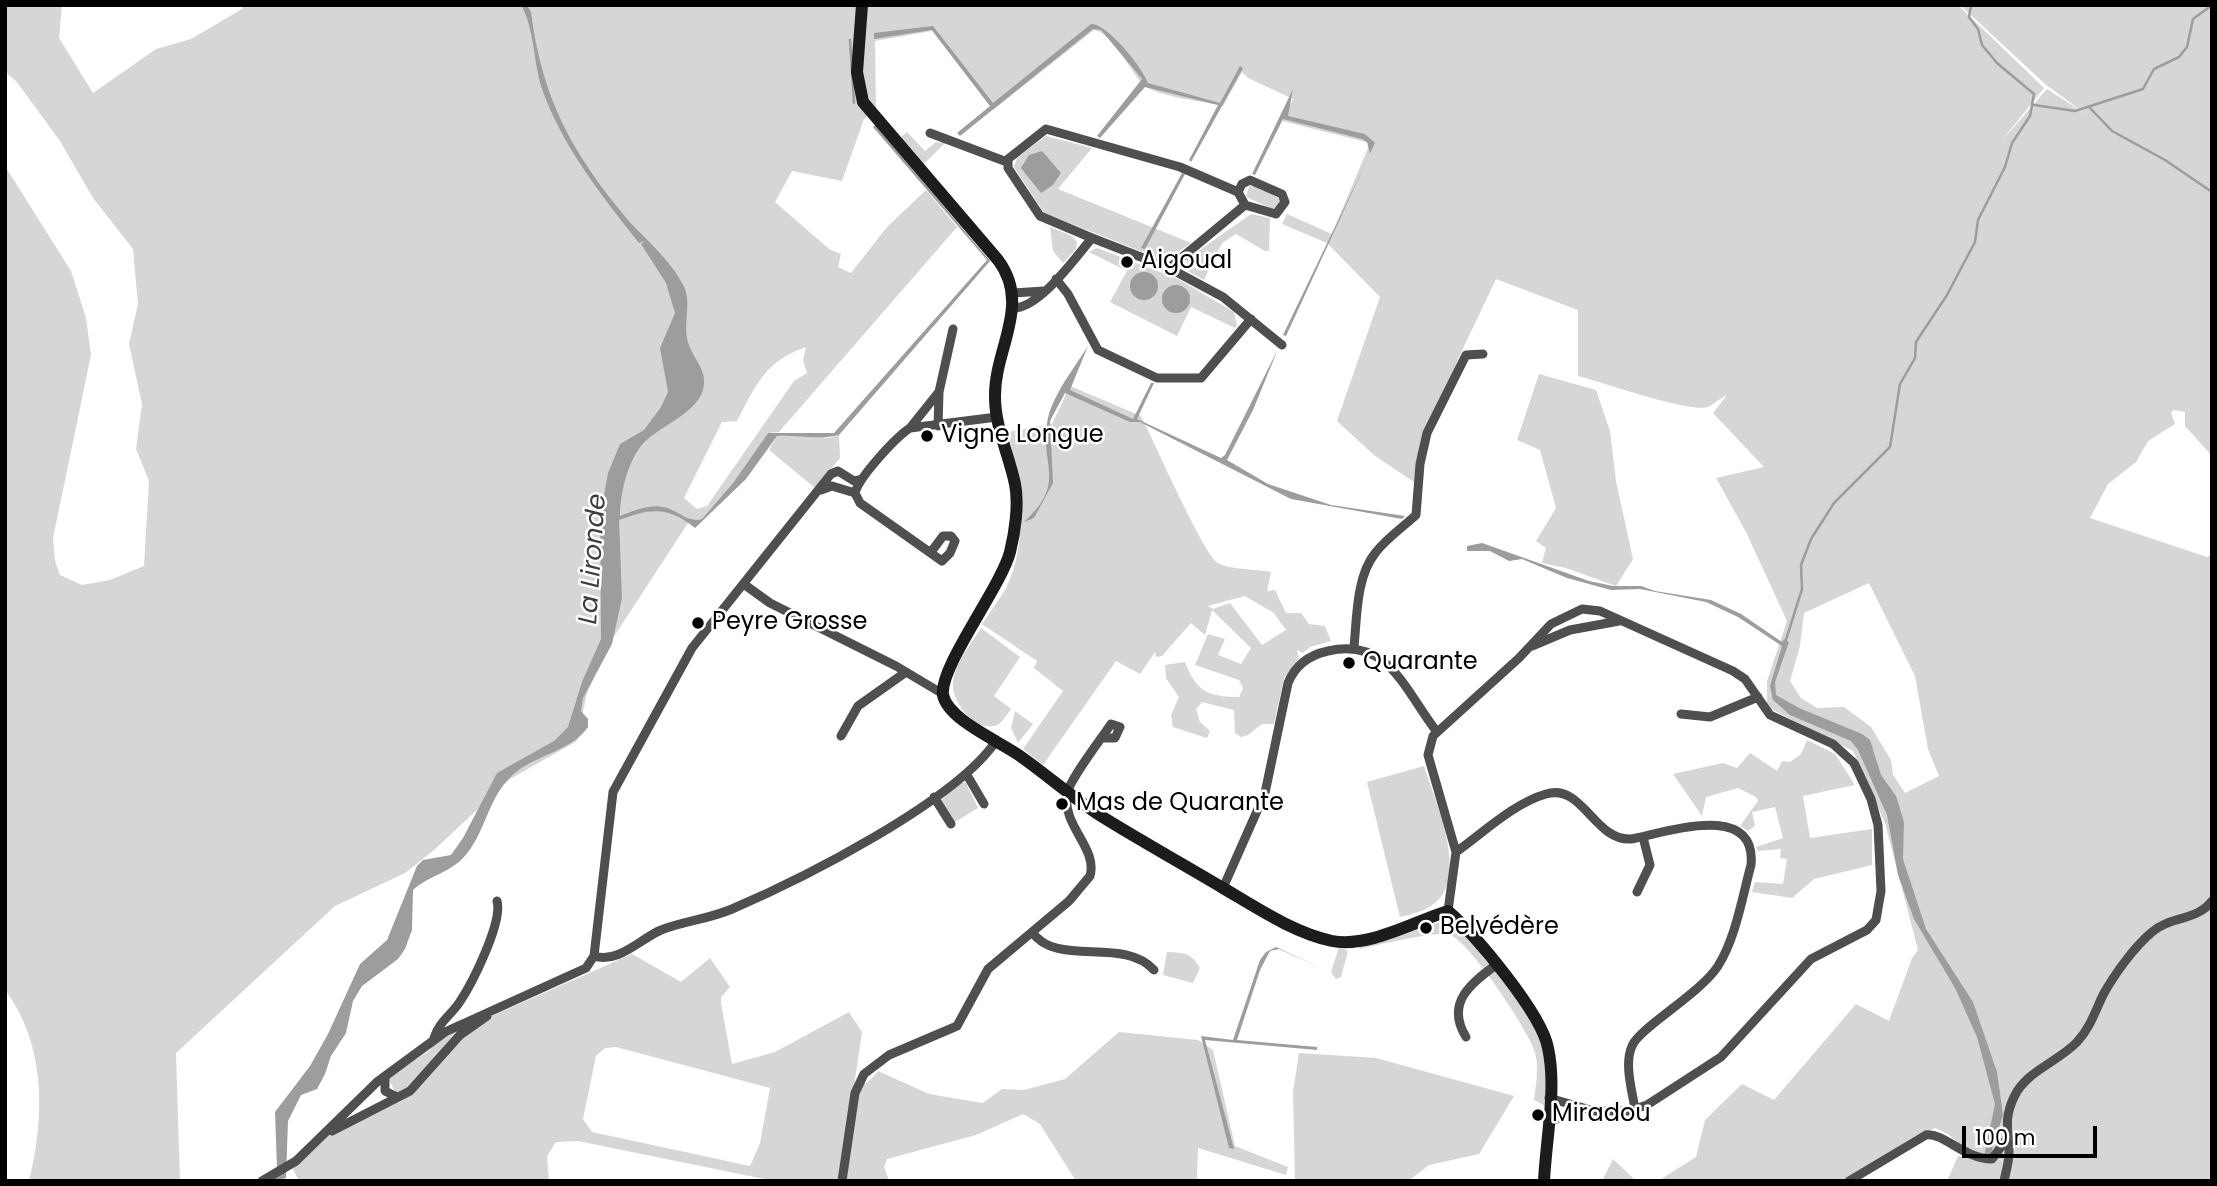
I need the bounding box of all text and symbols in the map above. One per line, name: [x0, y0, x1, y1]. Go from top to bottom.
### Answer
place label: Aigoual: [1141, 248, 1232, 276]
marker: Aigoual: [1119, 254, 1135, 270]
place label: Vigne Longue: [941, 422, 1104, 450]
marker: Vigne Longue: [919, 428, 935, 444]
water label: La Lironde: [574, 493, 614, 625]
place label: Peyre Grosse: [712, 609, 867, 637]
marker: Peyre Grosse: [690, 615, 706, 631]
place label: Quarante: [1363, 649, 1478, 677]
marker: Quarante: [1341, 655, 1357, 671]
place label: Mas de Quarante: [1076, 790, 1284, 818]
marker: Mas de Quarante: [1054, 796, 1070, 812]
place label: Belvédère: [1440, 914, 1559, 942]
marker: Belvédère: [1418, 920, 1434, 936]
place label: Miradou: [1552, 1101, 1651, 1129]
marker: Miradou: [1530, 1107, 1546, 1123]
scale bar: [1965, 1112, 2100, 1156]
text: 100 m: [1975, 1123, 2035, 1152]

